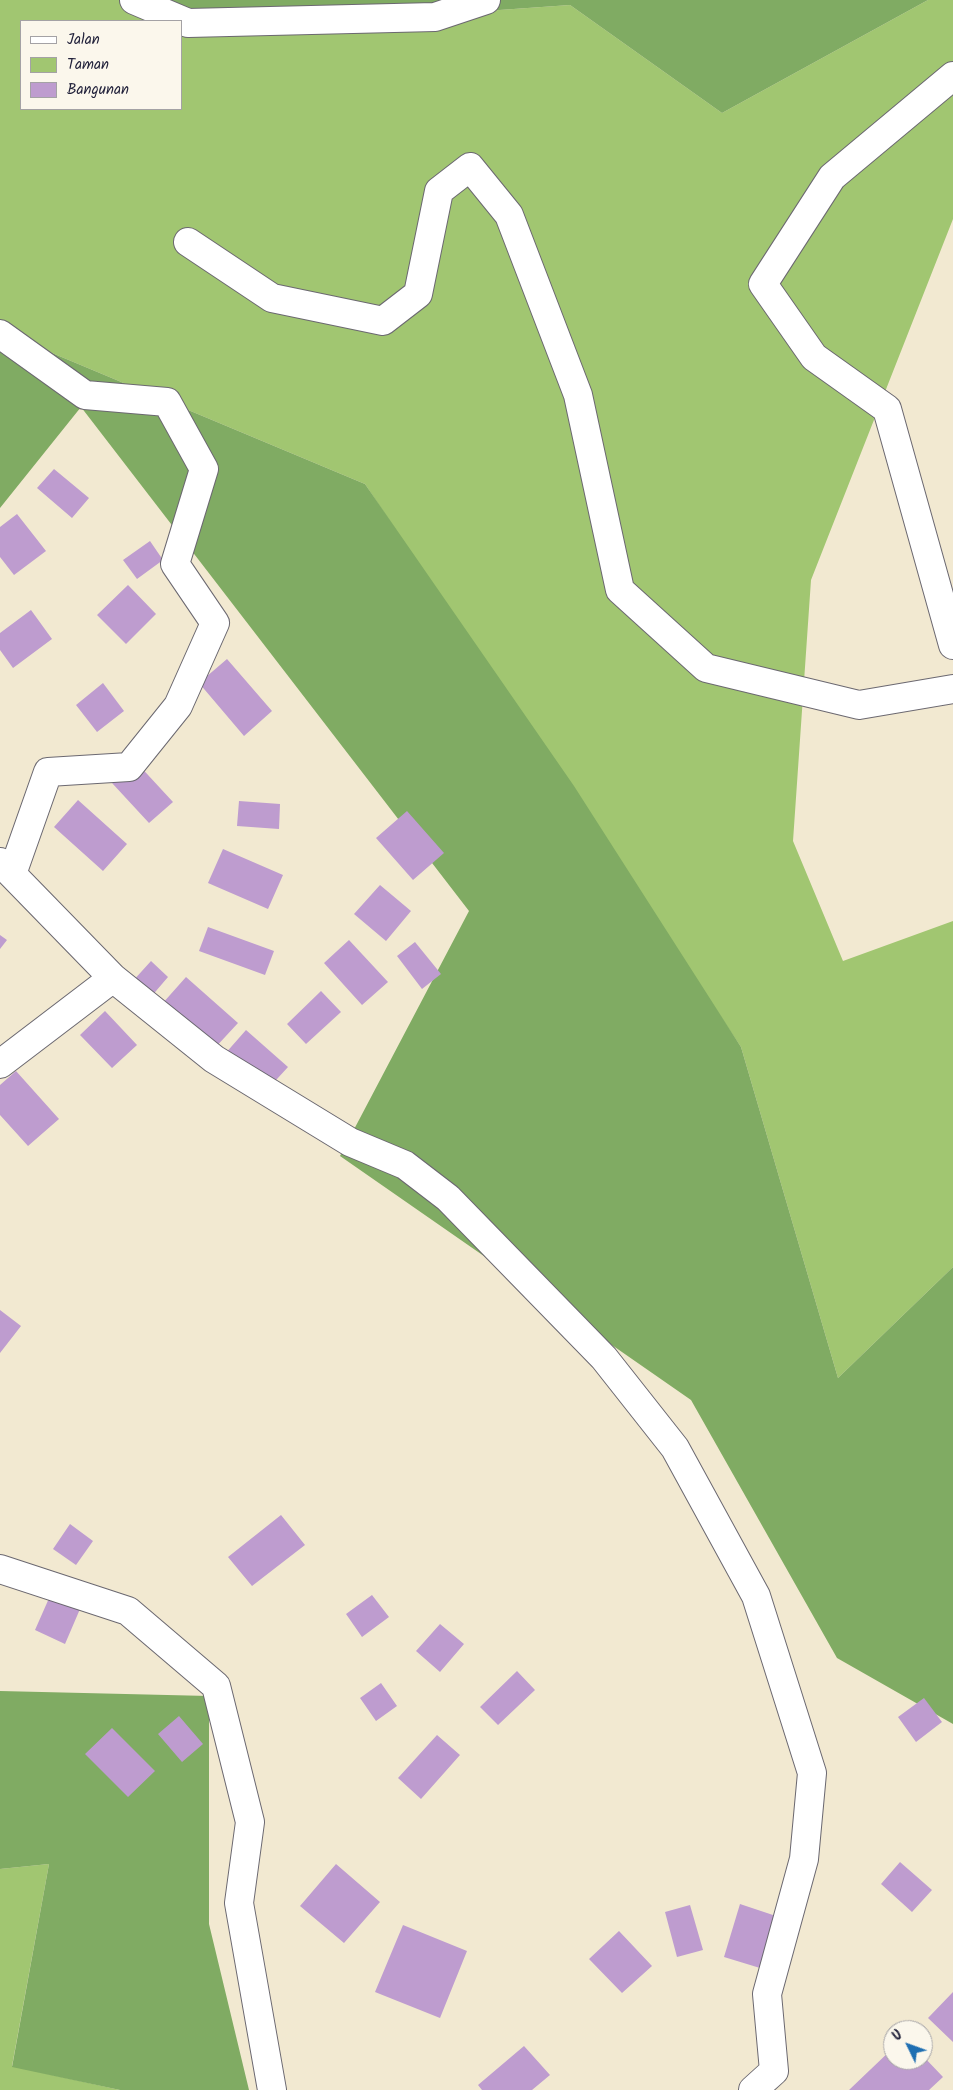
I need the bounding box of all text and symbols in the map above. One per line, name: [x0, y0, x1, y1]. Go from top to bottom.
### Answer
legend: [20, 20, 182, 110]
text: Jalan: [67, 28, 100, 52]
text: Taman: [67, 53, 109, 77]
text: Bangunan: [67, 78, 129, 102]
north arrow: [883, 2020, 933, 2070]
text: U: [887, 2025, 909, 2046]

